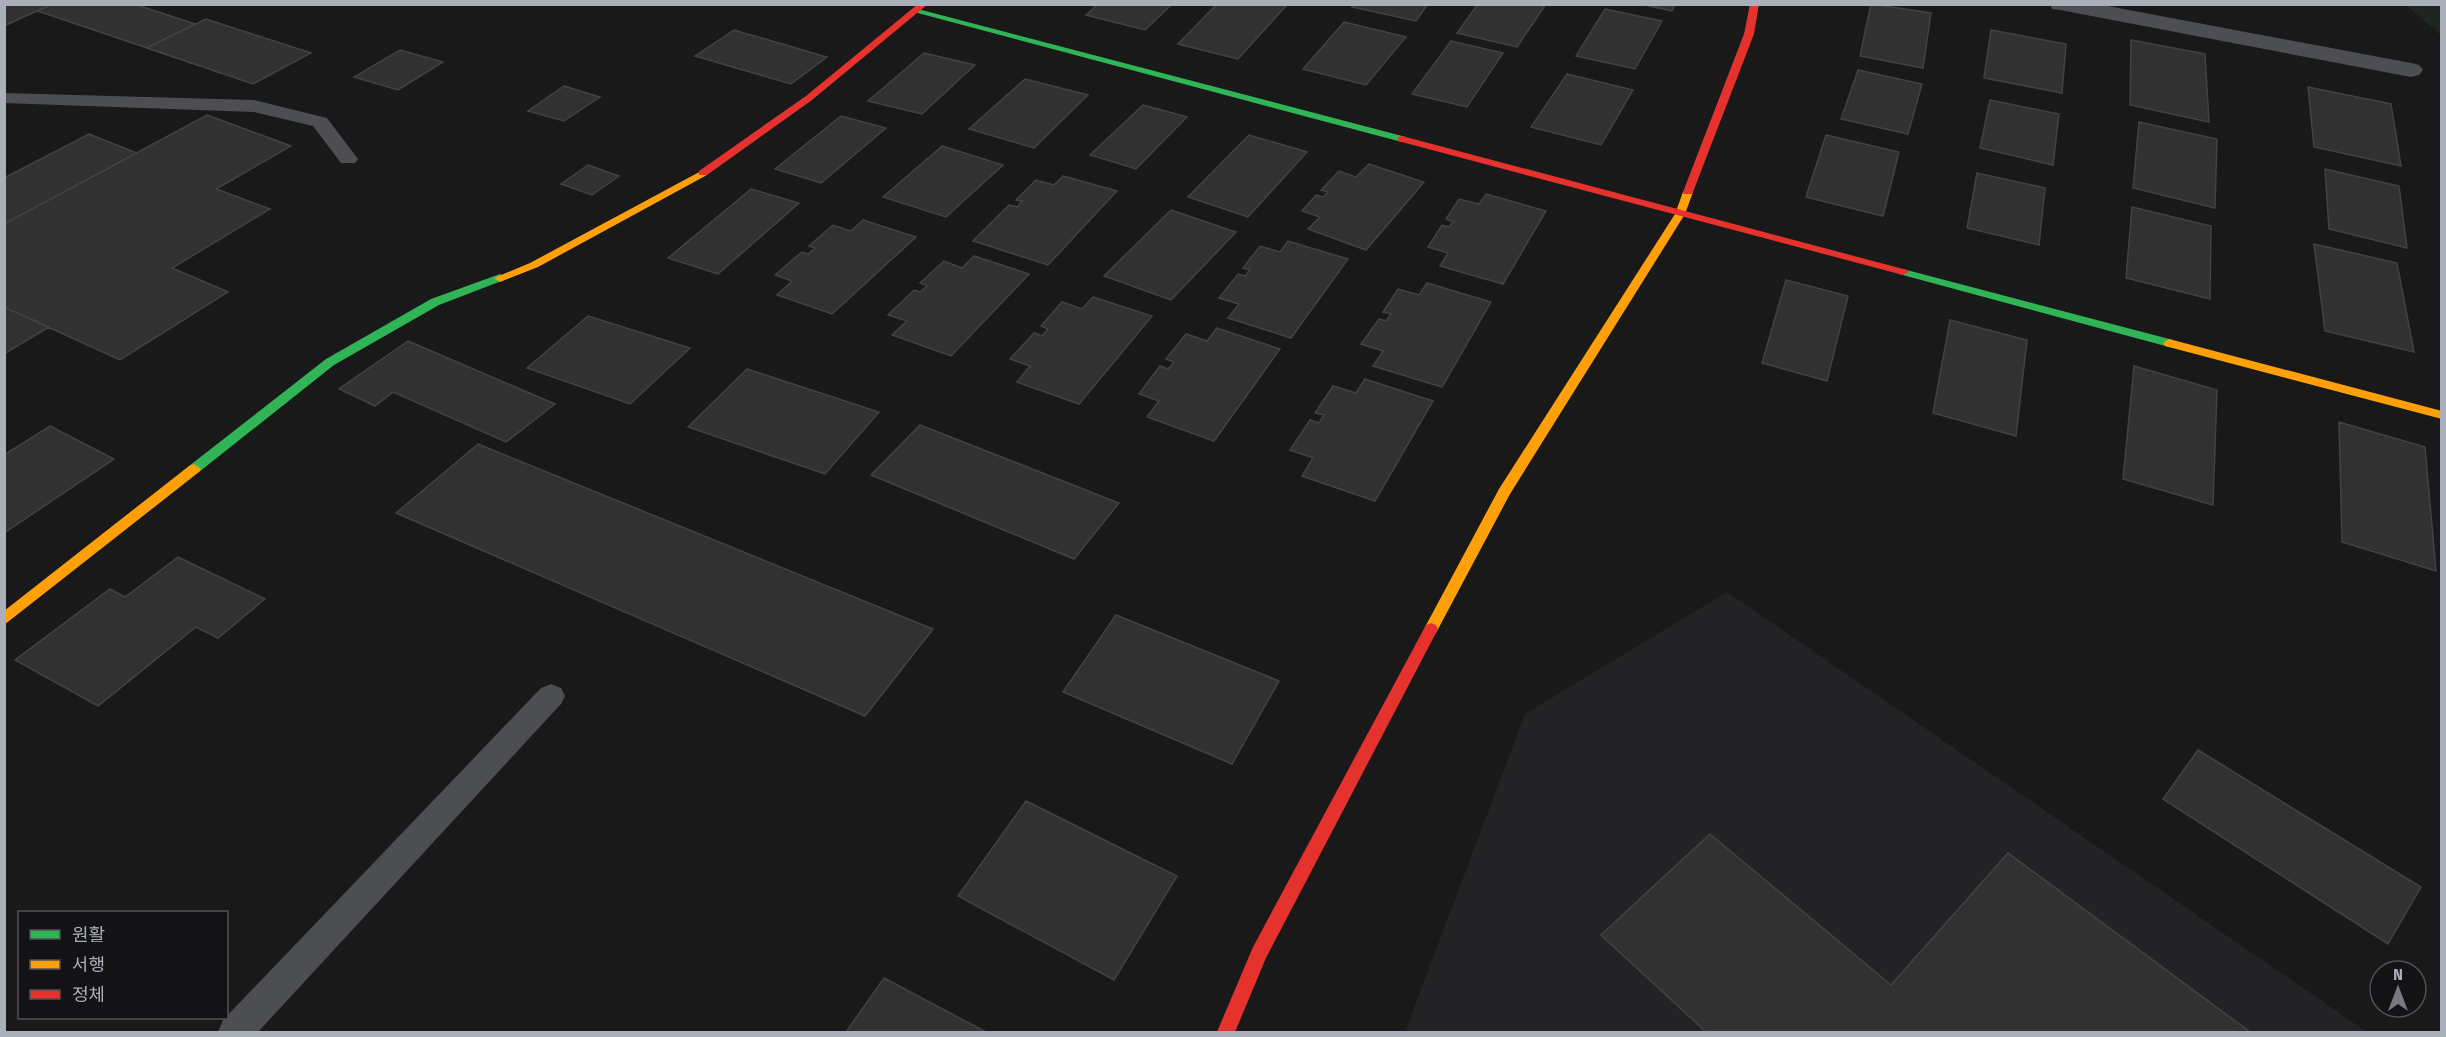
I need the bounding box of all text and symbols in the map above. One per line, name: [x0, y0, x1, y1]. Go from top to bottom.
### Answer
legend: [18, 911, 228, 1019]
text: 원활: [72, 924, 105, 946]
text: 서행: [72, 954, 105, 976]
north arrow: [2368, 959, 2428, 1019]
text: N: [2393, 965, 2403, 984]
text: 정체: [72, 984, 105, 1006]

